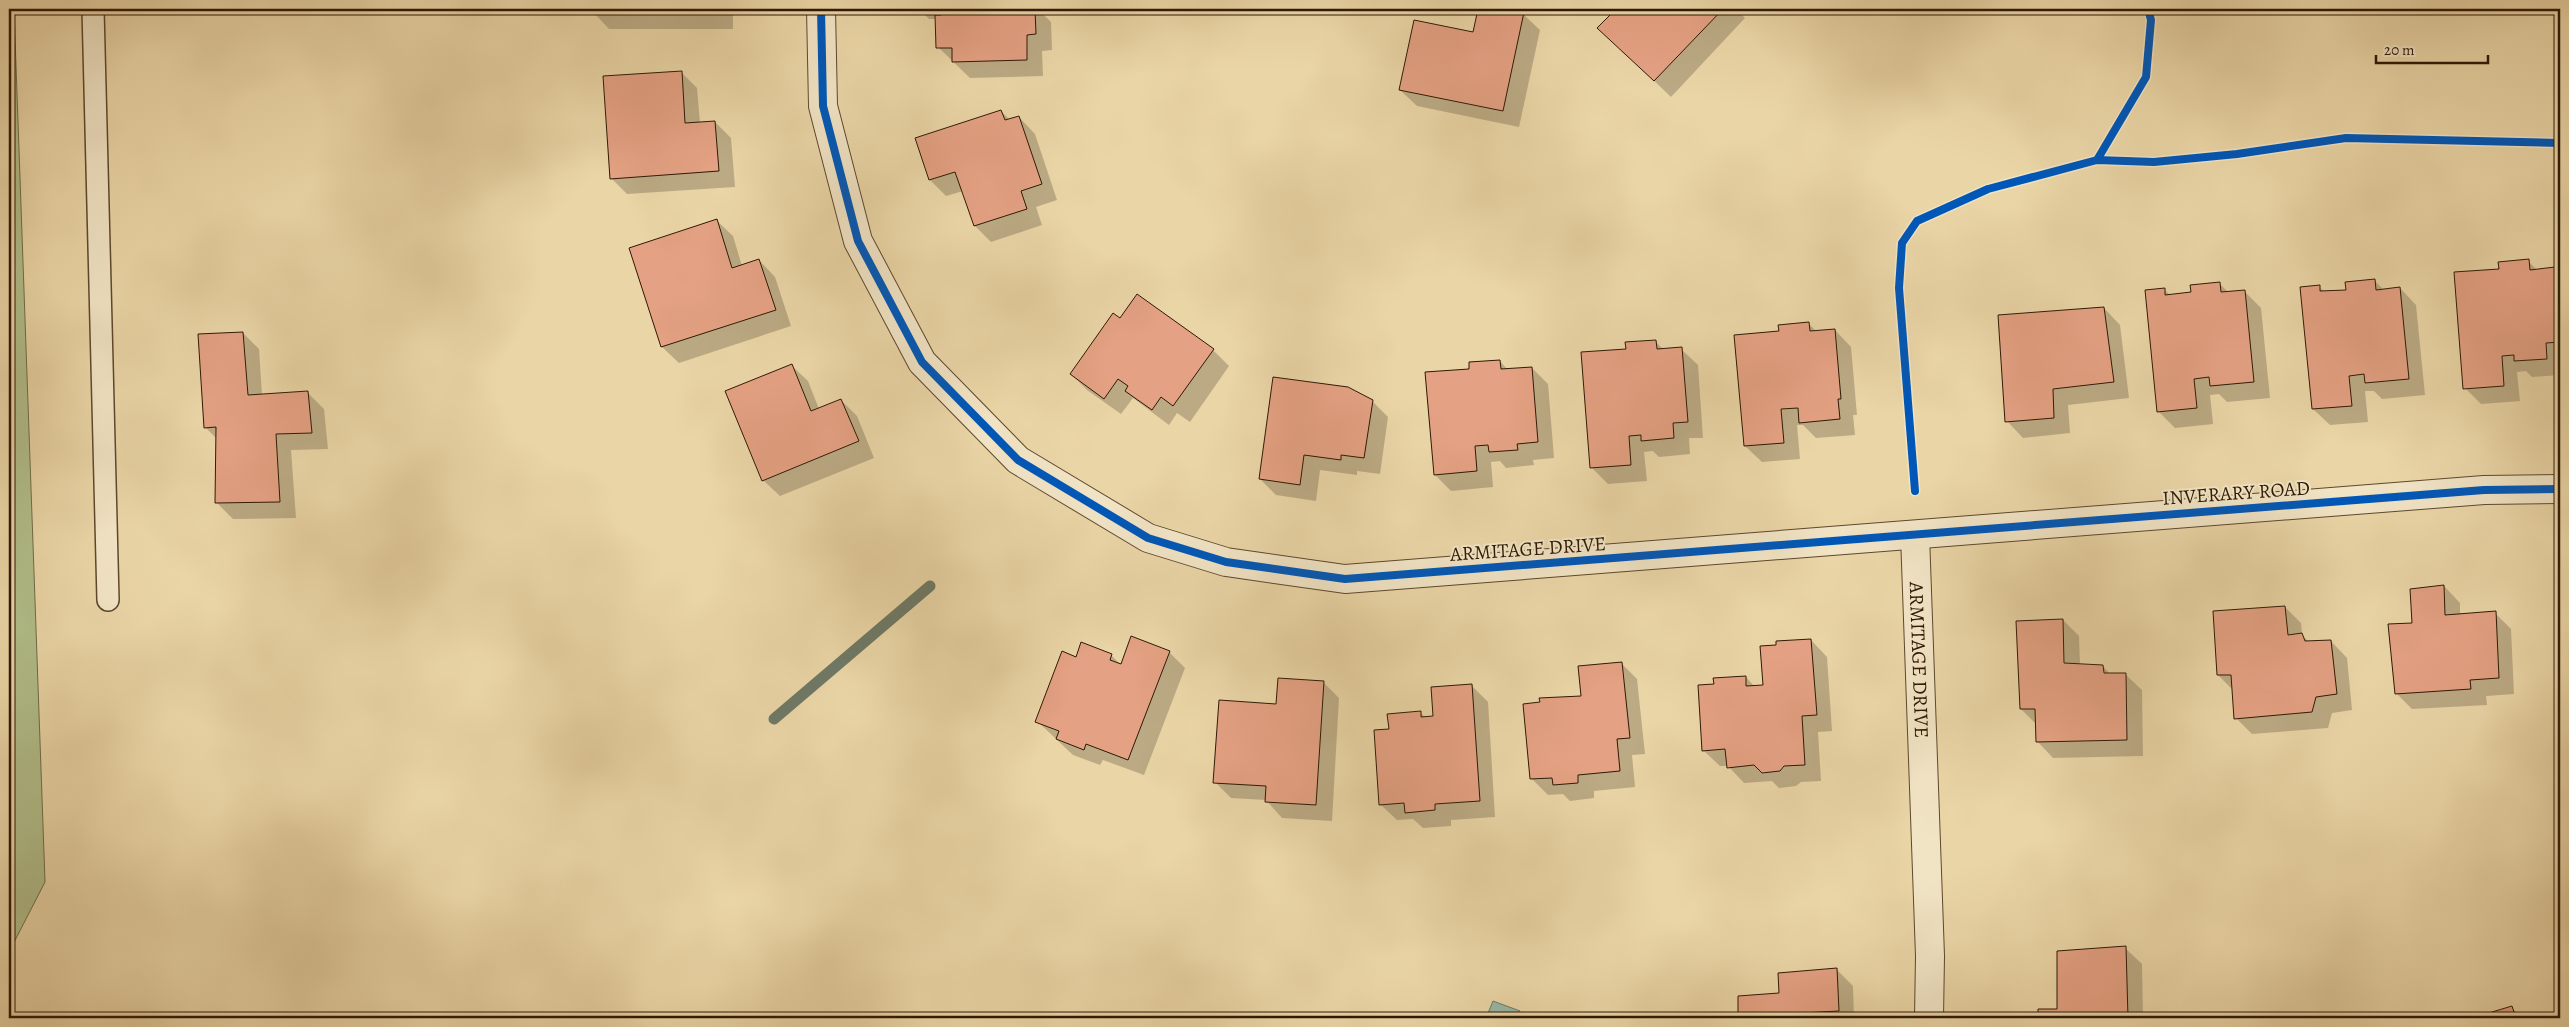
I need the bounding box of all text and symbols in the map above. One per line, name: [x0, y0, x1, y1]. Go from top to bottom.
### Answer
scale bar: [2376, 32, 2489, 64]
text: 20 m: [2384, 40, 2415, 60]
street label: INVERARY ROAD: [2161, 474, 2311, 512]
street label: ARMITAGE DRIVE: [1448, 530, 1607, 568]
street label: ARMITAGE DRIVE: [1903, 580, 1936, 739]

